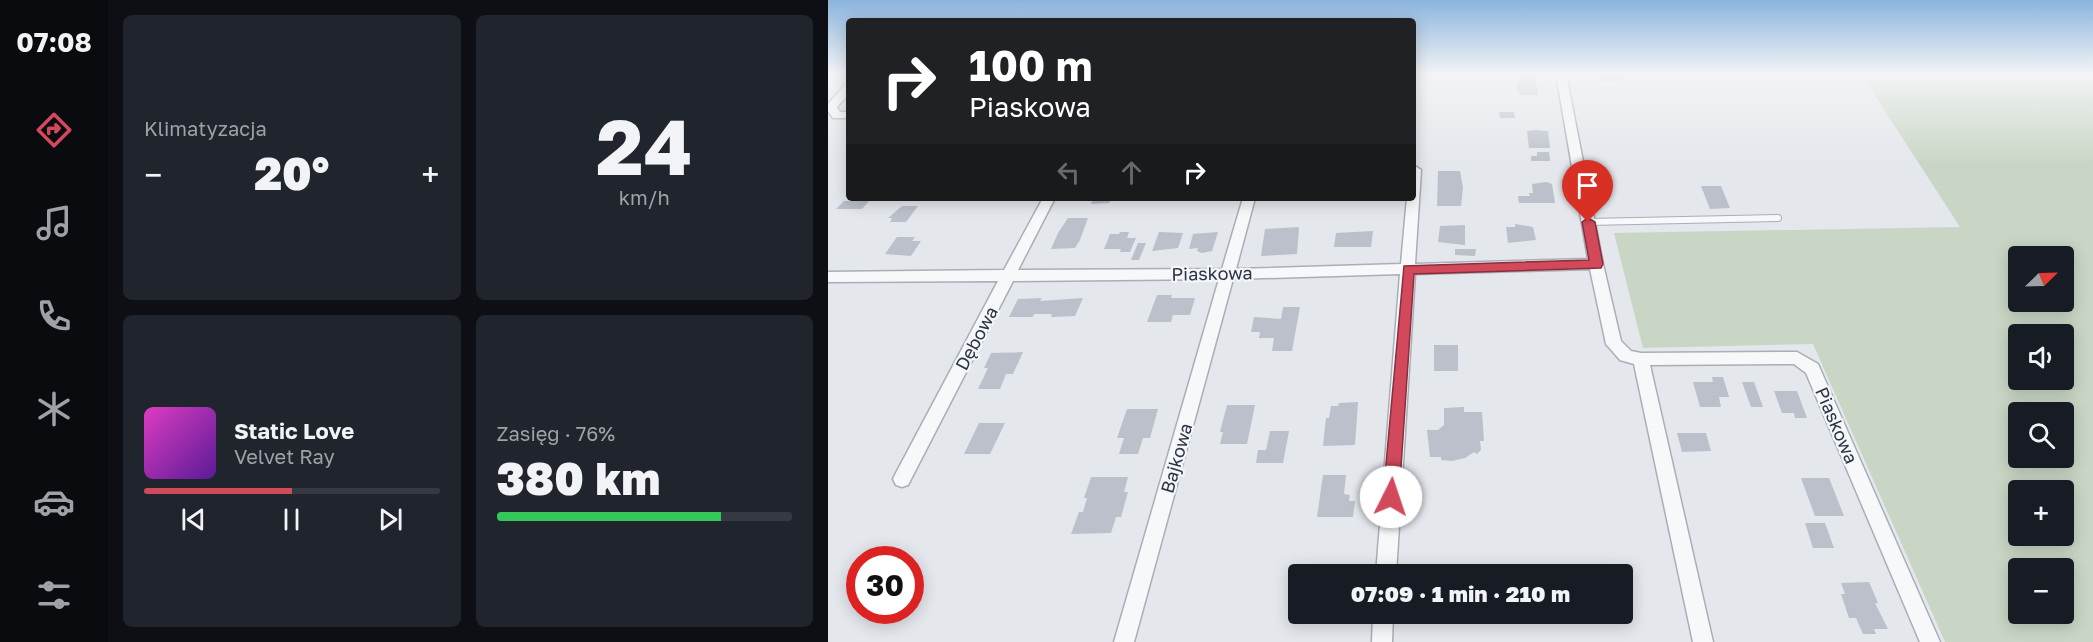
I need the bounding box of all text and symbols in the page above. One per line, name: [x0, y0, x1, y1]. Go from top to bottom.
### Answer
text: 07:08: [16, 26, 92, 58]
text: 100 m: [969, 40, 1092, 90]
icon: right: [870, 42, 948, 120]
text: Piaskowa: [969, 91, 1091, 123]
text: 24: [596, 99, 692, 192]
icon: directions: [33, 109, 75, 151]
text: Klimatyzacja: [144, 116, 267, 140]
text: 20°: [254, 146, 329, 200]
text: −: [144, 155, 162, 194]
text: +: [421, 155, 440, 194]
icon: left: [1052, 156, 1085, 189]
icon: ahead: [1115, 156, 1148, 189]
icon: right: [1178, 156, 1211, 189]
pin: [1562, 160, 1613, 222]
icon: arrive: [1571, 169, 1604, 202]
text: km/h: [619, 185, 670, 209]
icon: music: [33, 202, 75, 244]
north arrow: [2008, 246, 2074, 312]
map controls: [2008, 246, 2074, 624]
street label: Piaskowa: [1171, 261, 1253, 285]
icon: phone: [33, 295, 75, 337]
street label: Dębowa: [950, 302, 1002, 374]
button: sound: [2008, 324, 2074, 390]
street label: Piaskowa: [1811, 383, 1863, 467]
icon: climate: [33, 388, 75, 430]
button: search: [2008, 402, 2074, 468]
text: Static Love: [234, 417, 354, 444]
street label: Bajkowa: [1156, 420, 1196, 496]
text: Zasięg · 76%: [497, 421, 615, 445]
text: Velvet Ray: [234, 444, 335, 468]
text: 380 km: [497, 451, 660, 505]
position arrow: [1359, 465, 1423, 529]
button: +: [2008, 480, 2074, 546]
icon: car: [33, 481, 75, 523]
icon: previous: [177, 503, 210, 536]
icon: pause: [275, 503, 308, 536]
icon: next: [374, 503, 407, 536]
speed limit sign: 30: [846, 546, 924, 624]
button: −: [2008, 558, 2074, 624]
icon: filters: [33, 574, 75, 616]
text: 07:09 · 1 min · 210 m: [1351, 580, 1570, 607]

